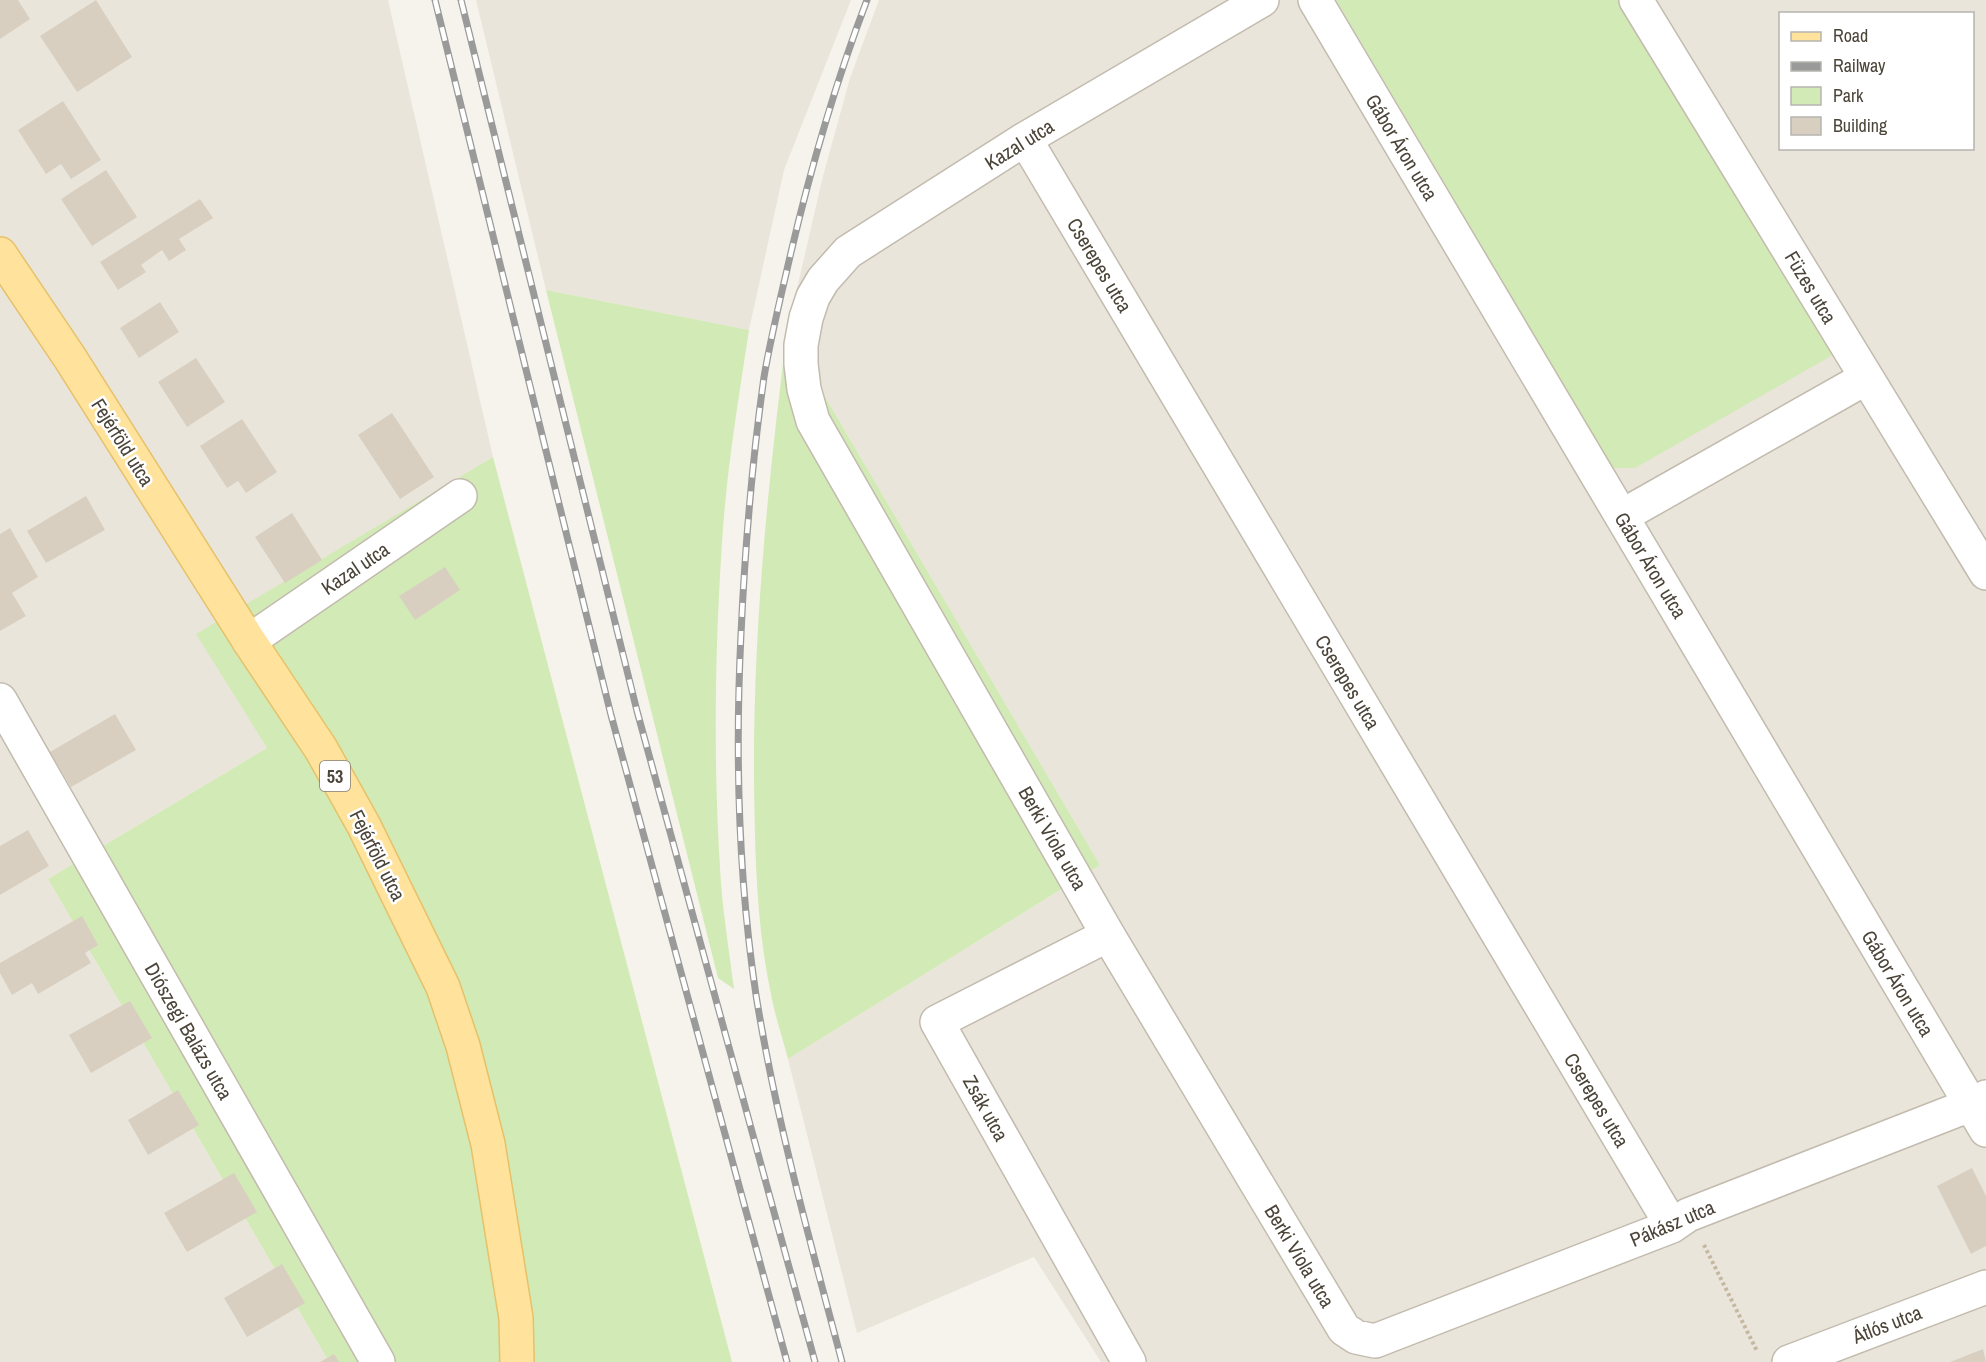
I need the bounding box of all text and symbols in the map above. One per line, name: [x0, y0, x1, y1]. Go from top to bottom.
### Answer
legend: [1779, 12, 1974, 150]
text: Road: [1833, 23, 1868, 48]
text: Railway: [1833, 53, 1886, 78]
text: Park: [1833, 83, 1864, 108]
street label: Gábor Áron utca: [1360, 89, 1444, 205]
street label: Kazal utca: [979, 112, 1059, 176]
text: Building: [1833, 113, 1888, 138]
street label: Cserepes utca: [1061, 213, 1139, 317]
street label: Füzes utca: [1779, 246, 1843, 328]
street label: Fejérföld utca: [85, 393, 161, 491]
street label: Gábor Áron utca: [1609, 507, 1693, 623]
street label: Kazal utca: [316, 535, 394, 601]
street label: Cserepes utca: [1309, 630, 1387, 734]
road number: 53: [320, 761, 350, 791]
street label: Berki Viola utca: [1012, 781, 1094, 895]
street label: Fejérföld utca: [344, 805, 412, 905]
street label: Gábor Áron utca: [1856, 925, 1940, 1041]
street label: Diószegi Balázs utca: [139, 958, 239, 1104]
street label: Cserepes utca: [1558, 1048, 1636, 1152]
street label: Zsák utca: [957, 1070, 1015, 1146]
street label: Pákász utca: [1626, 1193, 1718, 1253]
street label: Berki Viola utca: [1259, 1200, 1341, 1312]
street label: Átlós utca: [1848, 1298, 1925, 1350]

